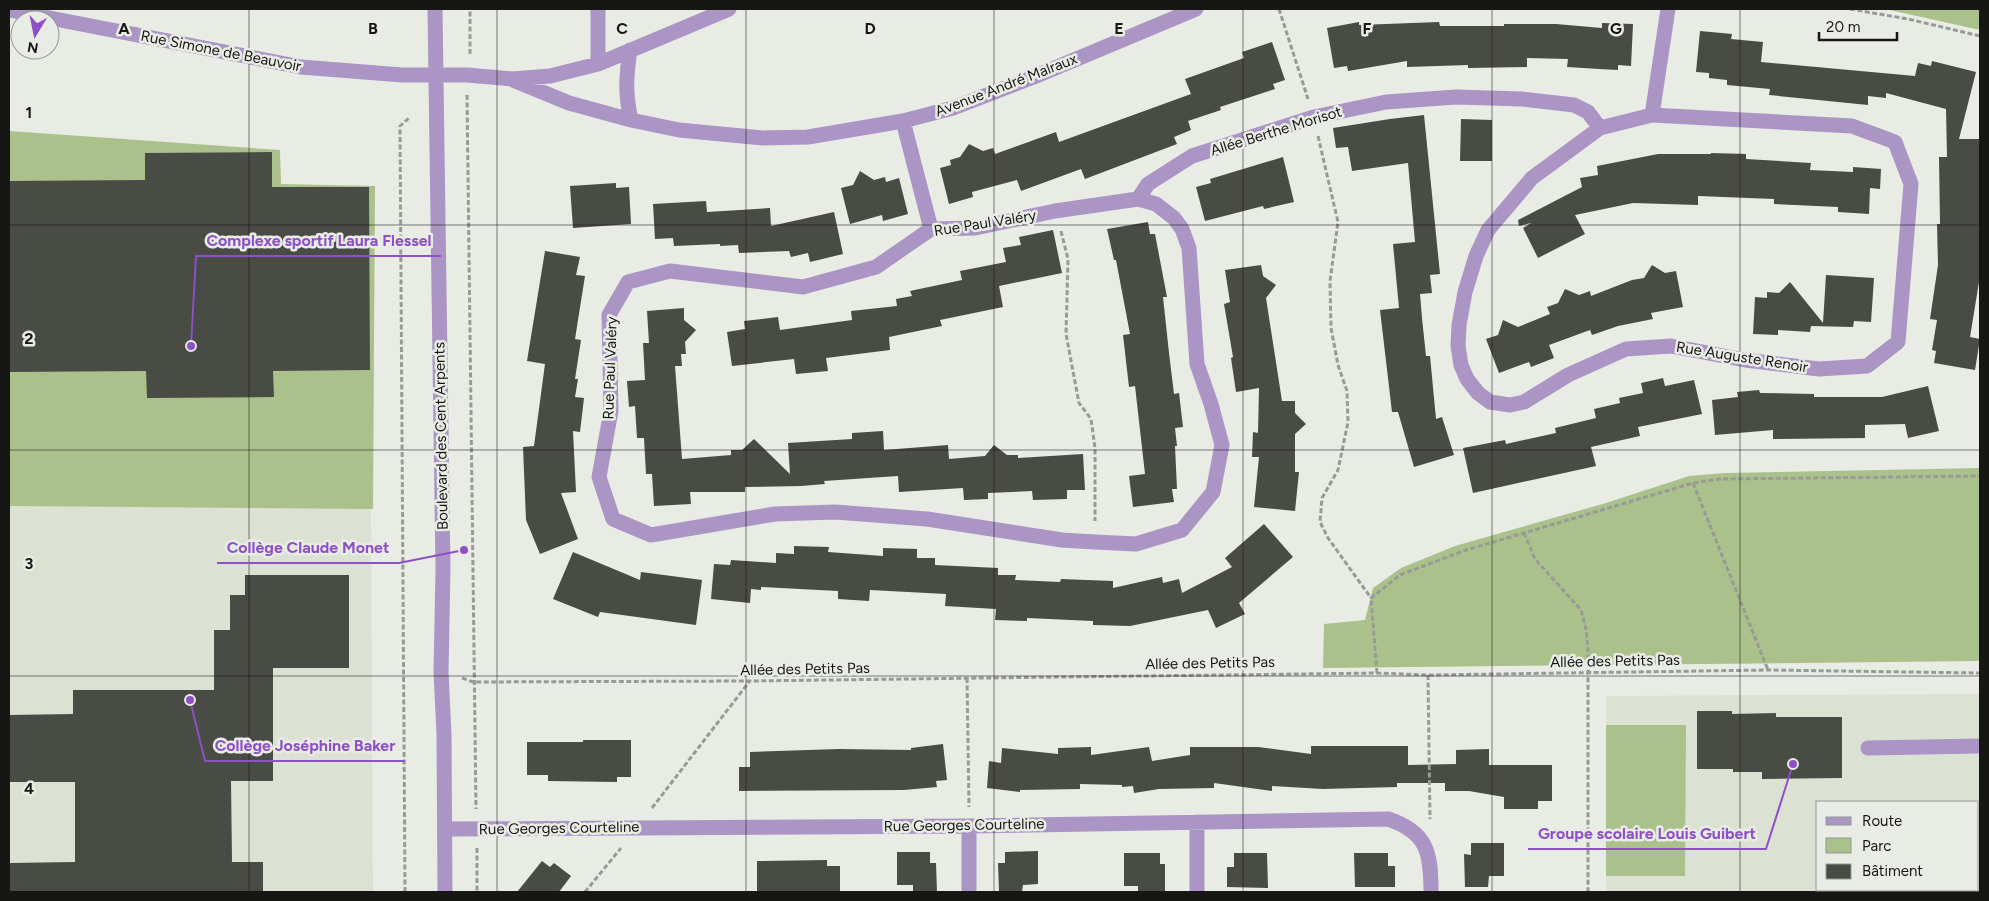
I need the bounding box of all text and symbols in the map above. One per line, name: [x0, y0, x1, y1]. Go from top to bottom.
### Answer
north arrow: [10, 10, 60, 60]
scale bar: [1819, 10, 1896, 42]
text: 20 m: [1826, 18, 1860, 36]
text: A: [118, 19, 130, 38]
text: B: [368, 19, 378, 38]
text: C: [616, 19, 628, 38]
text: D: [864, 19, 876, 38]
text: E: [1114, 19, 1124, 38]
text: F: [1363, 19, 1372, 38]
text: G: [1610, 19, 1622, 38]
street label: Rue Simone de Beauvoir: [139, 27, 303, 75]
text: N: [26, 38, 40, 57]
street label: Avenue André Malraux: [932, 50, 1080, 120]
street label: Allée Berthe Morisot: [1208, 102, 1344, 160]
text: 1: [26, 103, 32, 122]
street label: Rue Paul Valéry: [933, 206, 1037, 240]
callout: Complexe sportif Laura Flessel: [196, 225, 441, 256]
text: Complexe sportif Laura Flessel: [206, 231, 432, 250]
street label: Rue Paul Valéry: [599, 316, 621, 420]
text: 2: [24, 329, 34, 348]
street label: Rue Auguste Renoir: [1675, 338, 1809, 376]
street label: Boulevard des Cent Arpents: [430, 342, 452, 530]
callout: Collège Claude Monet: [217, 532, 399, 563]
text: Collège Claude Monet: [227, 538, 389, 557]
text: 3: [25, 554, 34, 573]
street label: Allée des Petits Pas: [1550, 651, 1680, 671]
street label: Allée des Petits Pas: [1145, 653, 1275, 673]
street label: Allée des Petits Pas: [740, 659, 870, 679]
callout: Collège Joséphine Baker: [205, 730, 405, 761]
text: Collège Joséphine Baker: [215, 736, 395, 755]
text: 4: [24, 779, 34, 798]
legend: [1816, 801, 1979, 891]
text: Route: [1862, 812, 1902, 830]
street label: Rue Georges Courteline: [883, 815, 1045, 835]
street label: Rue Georges Courteline: [478, 818, 640, 838]
callout: Groupe scolaire Louis Guibert: [1528, 818, 1766, 849]
text: Groupe scolaire Louis Guibert: [1538, 824, 1756, 843]
text: Parc: [1862, 837, 1891, 855]
text: Bâtiment: [1862, 862, 1923, 880]

